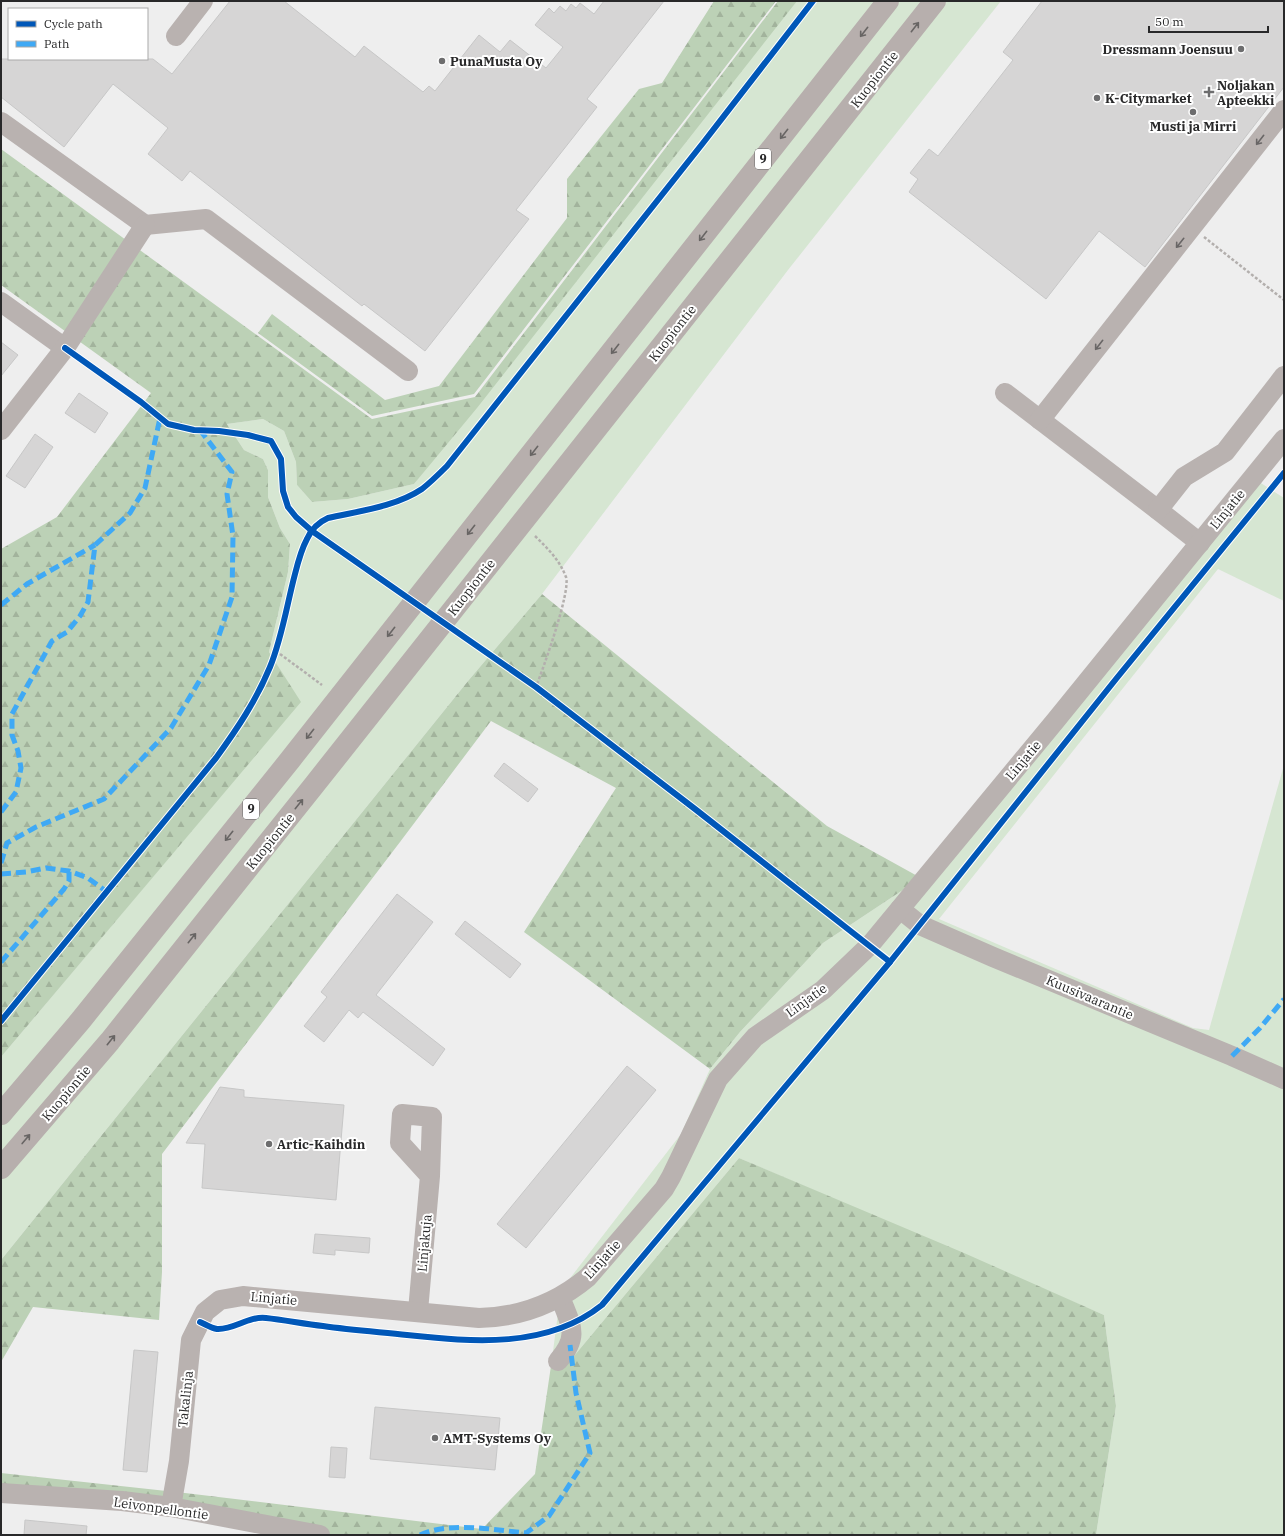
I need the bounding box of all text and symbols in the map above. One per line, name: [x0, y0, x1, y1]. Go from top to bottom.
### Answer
legend: [8, 8, 148, 60]
scale bar: [1149, 8, 1268, 34]
text: 50 m: [1155, 14, 1184, 29]
text: Cycle path: [44, 16, 103, 31]
one-way arrow: [911, 21, 919, 32]
one-way arrow: [860, 26, 868, 37]
text: Path: [44, 36, 70, 51]
place label: Dressmann Joensuu: [1102, 41, 1234, 58]
marker: Dressmann Joensuu: [1236, 44, 1246, 54]
street label: Kuopiontie: [847, 47, 902, 111]
place label: PunaMusta Oy: [450, 53, 543, 70]
marker: PunaMusta Oy: [437, 56, 447, 66]
place label: Noljakan Apteekki: [1217, 77, 1275, 109]
marker: Noljakan Apteekki: [1204, 87, 1214, 97]
place label: K-Citymarket: [1105, 90, 1192, 107]
marker: K-Citymarket: [1092, 93, 1102, 103]
marker: Musti ja Mirri: [1188, 107, 1198, 117]
place label: Musti ja Mirri: [1150, 118, 1237, 135]
one-way arrow: [779, 128, 788, 139]
one-way arrow: [1256, 135, 1264, 146]
road number: 9: [755, 149, 771, 169]
one-way arrow: [699, 231, 708, 242]
one-way arrow: [1175, 237, 1184, 248]
street label: Kuopiontie: [645, 301, 700, 365]
one-way arrow: [1095, 339, 1103, 350]
one-way arrow: [610, 343, 619, 354]
one-way arrow: [530, 445, 538, 456]
street label: Linjatie: [1206, 486, 1249, 533]
one-way arrow: [467, 525, 476, 536]
street label: Kuopiontie: [444, 555, 499, 619]
one-way arrow: [387, 627, 395, 638]
one-way arrow: [306, 729, 315, 740]
street label: Linjatie: [1002, 737, 1045, 784]
road number: 9: [243, 799, 259, 819]
one-way arrow: [295, 799, 304, 809]
street label: Kuopiontie: [243, 810, 298, 873]
one-way arrow: [225, 830, 234, 841]
one-way arrow: [188, 933, 196, 944]
street label: Kuusivaarantie: [1044, 971, 1136, 1024]
street label: Linjatie: [782, 980, 830, 1021]
one-way arrow: [106, 1034, 115, 1045]
street label: Kuopiontie: [38, 1062, 95, 1125]
one-way arrow: [22, 1133, 31, 1144]
place label: Artic-Kaihdin: [277, 1136, 366, 1153]
marker: Artic-Kaihdin: [264, 1139, 274, 1149]
street label: Linjakuja: [414, 1214, 435, 1273]
street label: Linjatie: [580, 1236, 624, 1282]
street label: Linjatie: [250, 1288, 298, 1309]
street label: Takalinja: [174, 1370, 197, 1428]
place label: AMT-Systems Oy: [443, 1430, 552, 1447]
marker: AMT-Systems Oy: [430, 1433, 440, 1443]
street label: Leivonpellontie: [113, 1493, 209, 1524]

